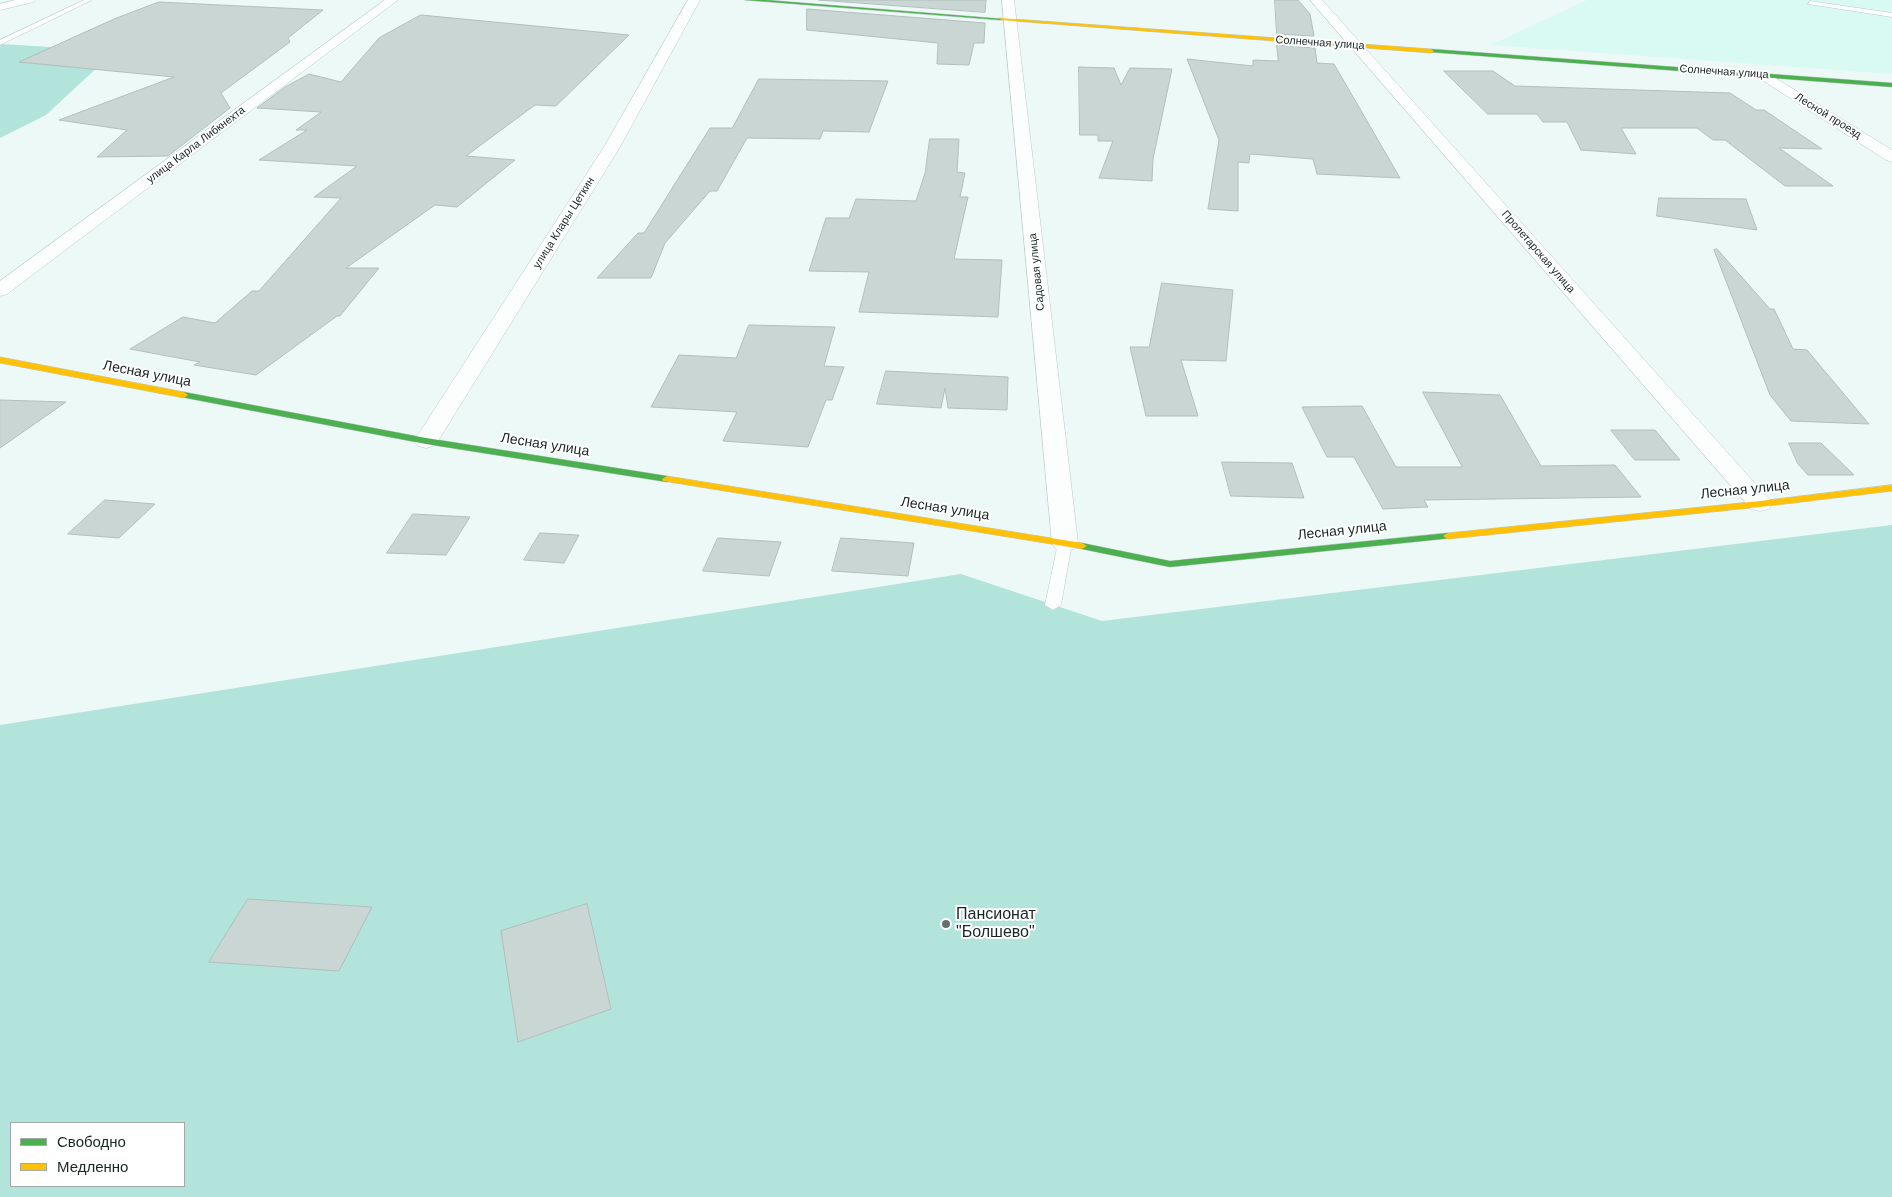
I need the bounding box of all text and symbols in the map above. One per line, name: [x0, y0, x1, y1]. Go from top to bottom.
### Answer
street label: Солнечная улица: [1275, 33, 1365, 53]
street label: Солнечная улица: [1679, 62, 1769, 82]
street label: Лесной проезд: [1792, 90, 1864, 142]
street label: улица Карла Либкнехта: [144, 104, 248, 186]
street label: улица Клары Цеткин: [531, 175, 597, 271]
street label: Пролетарская улица: [1499, 208, 1577, 296]
street label: Садовая улица: [1026, 233, 1048, 311]
street label: Лесная улица: [101, 357, 193, 391]
street label: Лесная улица: [500, 430, 590, 460]
street label: Лесная улица: [1700, 477, 1790, 503]
street label: Лесная улица: [900, 494, 990, 524]
street label: Лесная улица: [1297, 518, 1387, 544]
place label: Пансионат "Болшево": [956, 905, 1036, 943]
marker: Пансионат "Болшево": [940, 918, 952, 930]
legend: [10, 1122, 185, 1187]
text: Свободно: [57, 1133, 126, 1150]
text: Медленно: [57, 1158, 128, 1175]

